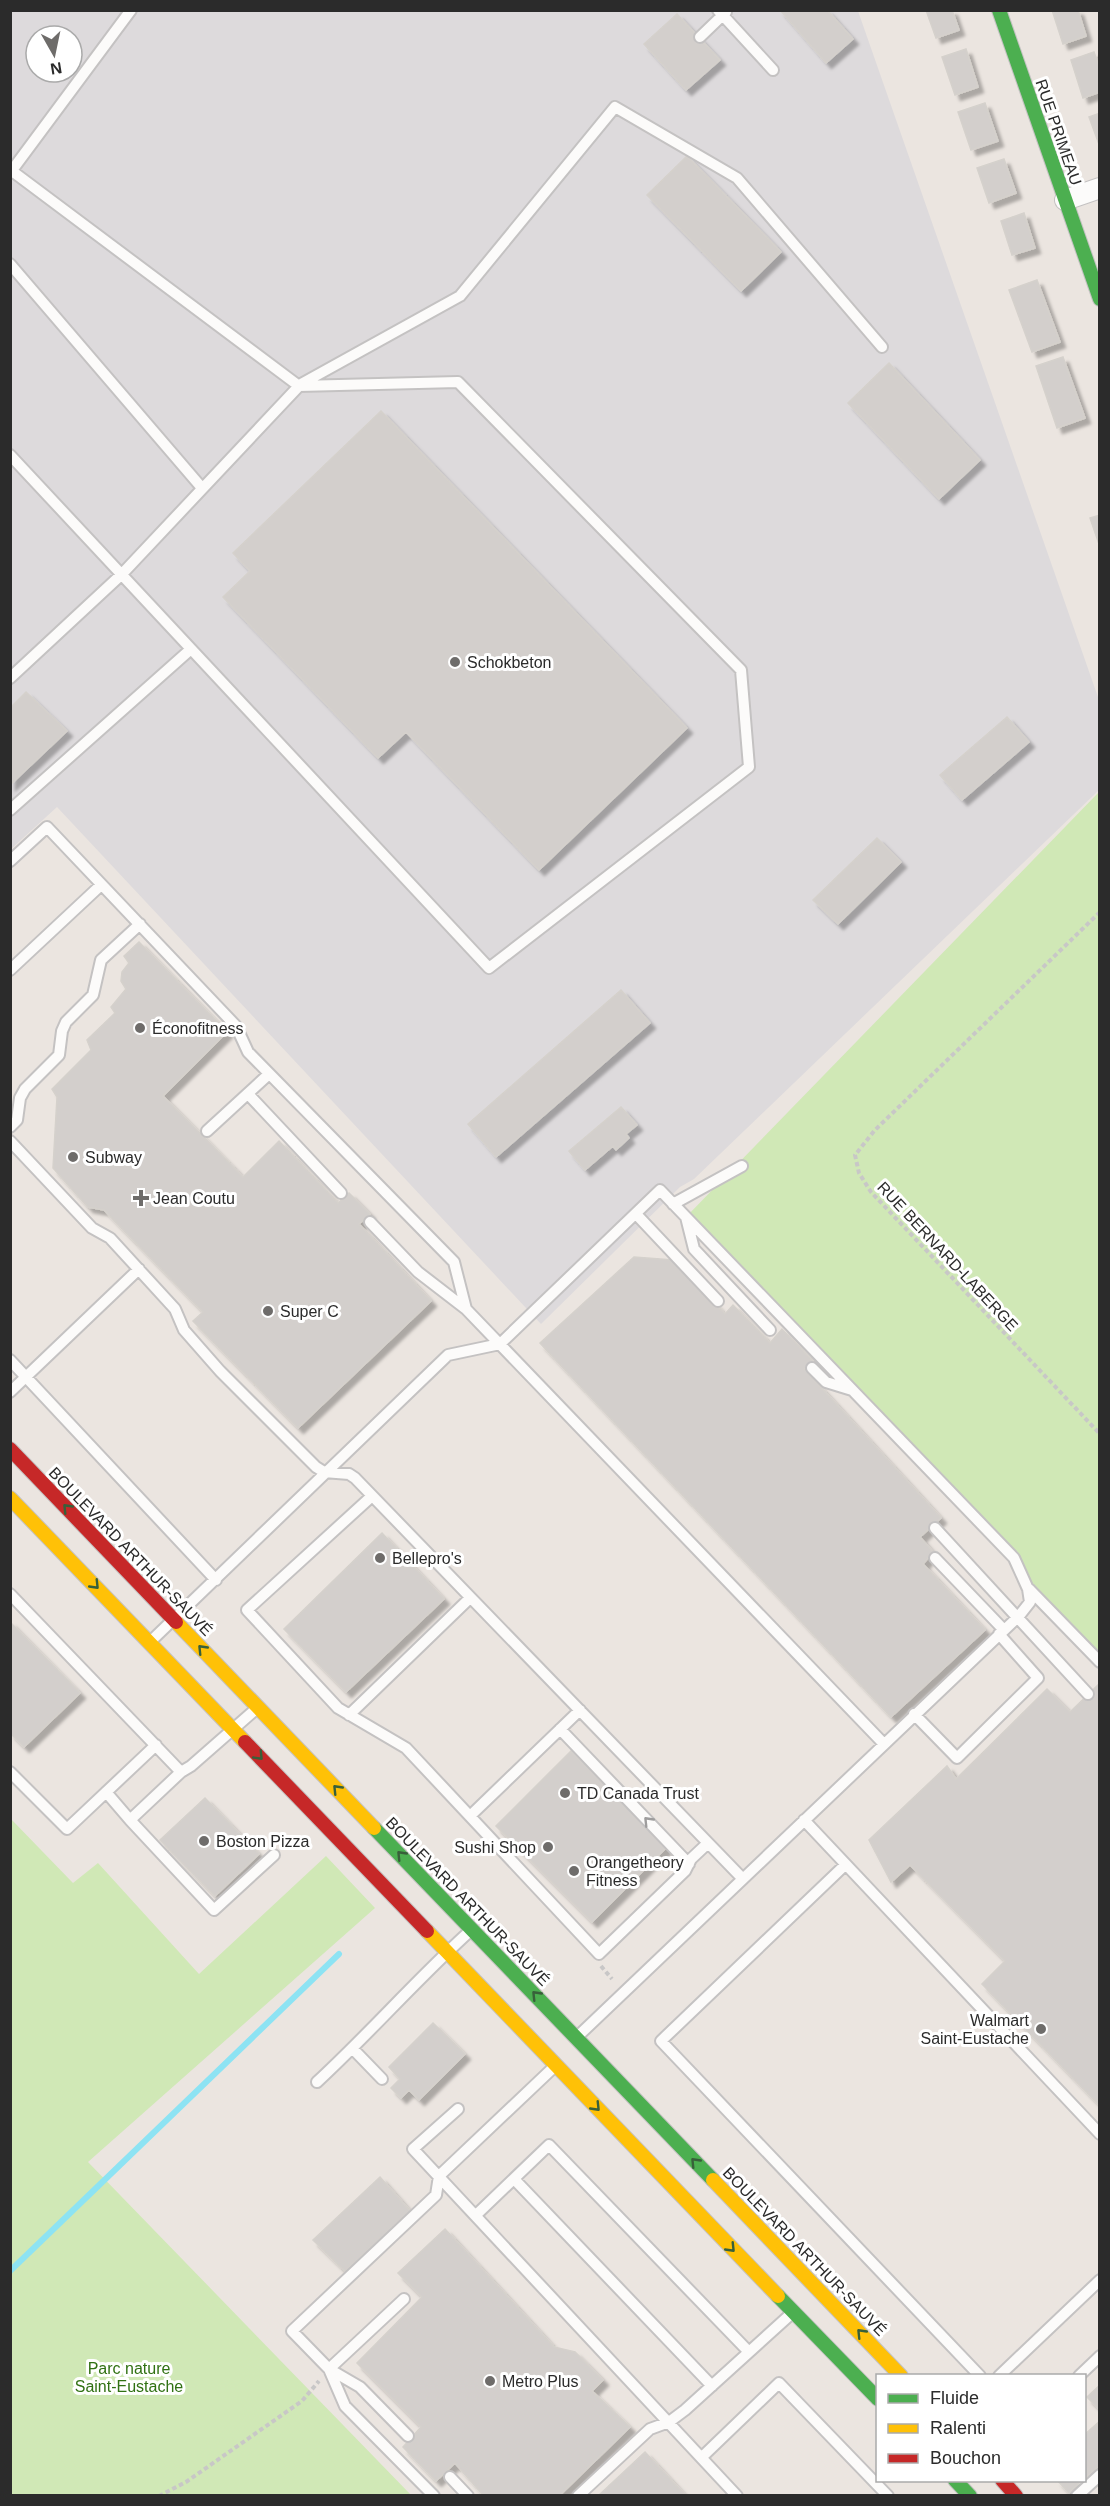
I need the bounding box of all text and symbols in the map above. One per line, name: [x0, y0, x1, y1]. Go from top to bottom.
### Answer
north arrow: [24, 24, 84, 84]
text: N: [49, 59, 63, 78]
street label: RUE PRIMEAU: [1032, 77, 1085, 187]
place label: Schokbeton: [467, 654, 552, 671]
marker: Schokbeton: [448, 655, 462, 669]
place label: Éconofitness: [152, 1019, 244, 1037]
marker: Éconofitness: [133, 1021, 147, 1035]
place label: Subway: [85, 1149, 142, 1166]
marker: Subway: [66, 1150, 80, 1164]
street label: RUE BERNARD-LABERGE: [874, 1178, 1021, 1334]
place label: Jean Coutu: [153, 1190, 235, 1207]
marker: Jean Coutu: [134, 1191, 148, 1205]
place label: Super C: [280, 1303, 339, 1320]
marker: Super C: [261, 1304, 275, 1318]
street label: BOULEVARD ARTHUR-SAUVÉ: [46, 1463, 216, 1639]
one-way arrow: [63, 1505, 74, 1515]
place label: Bellepro's: [392, 1550, 462, 1567]
marker: Bellepro's: [373, 1551, 387, 1565]
one-way arrow: [87, 1578, 98, 1589]
one-way arrow: [198, 1646, 209, 1656]
one-way arrow: [252, 1750, 263, 1760]
place label: TD Canada Trust: [577, 1785, 699, 1802]
one-way arrow: [334, 1786, 345, 1797]
marker: TD Canada Trust: [558, 1786, 572, 1800]
street label: BOULEVARD ARTHUR-SAUVÉ: [383, 1813, 553, 1989]
one-way arrow: [645, 1818, 656, 1829]
place label: Boston Pizza: [216, 1833, 309, 1850]
marker: Boston Pizza: [197, 1834, 211, 1848]
place label: Sushi Shop: [454, 1839, 536, 1856]
marker: Sushi Shop: [541, 1840, 555, 1854]
one-way arrow: [397, 1851, 408, 1862]
place label: Orangetheory Fitness: [586, 1854, 684, 1889]
marker: Orangetheory Fitness: [567, 1864, 581, 1878]
one-way arrow: [532, 1992, 543, 2002]
place label: Walmart Saint-Eustache: [920, 2012, 1030, 2047]
marker: Walmart Saint-Eustache: [1034, 2022, 1048, 2036]
one-way arrow: [589, 2101, 600, 2111]
one-way arrow: [692, 2158, 703, 2169]
street label: BOULEVARD ARTHUR-SAUVÉ: [720, 2163, 890, 2339]
one-way arrow: [724, 2240, 735, 2251]
one-way arrow: [857, 2330, 868, 2341]
park label: Parc nature Saint-Eustache: [75, 2360, 183, 2395]
place label: Metro Plus: [502, 2373, 578, 2390]
marker: Metro Plus: [483, 2374, 497, 2388]
legend: [876, 2374, 1086, 2482]
text: Fluide: [930, 2388, 979, 2408]
text: Ralenti: [930, 2418, 986, 2438]
text: Bouchon: [930, 2448, 1001, 2468]

